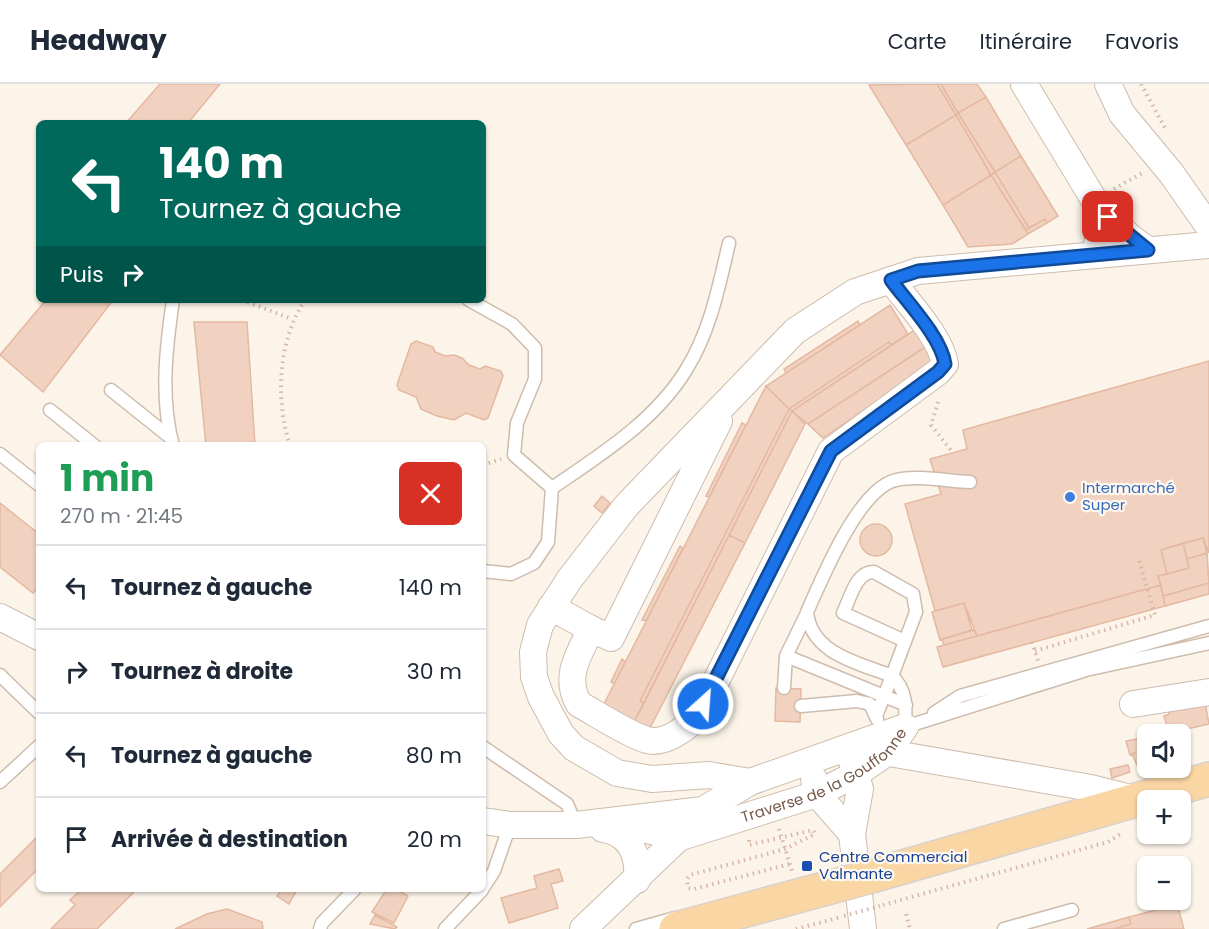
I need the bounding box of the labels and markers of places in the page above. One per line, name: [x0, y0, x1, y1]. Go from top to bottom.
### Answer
pin: [1082, 191, 1133, 242]
place label: Intermarché Super: [1082, 477, 1175, 515]
marker: Intermarché Super: [1063, 490, 1077, 504]
place label: Centre Commercial Valmante: [819, 846, 967, 884]
marker: Centre Commercial Valmante: [800, 859, 814, 873]

